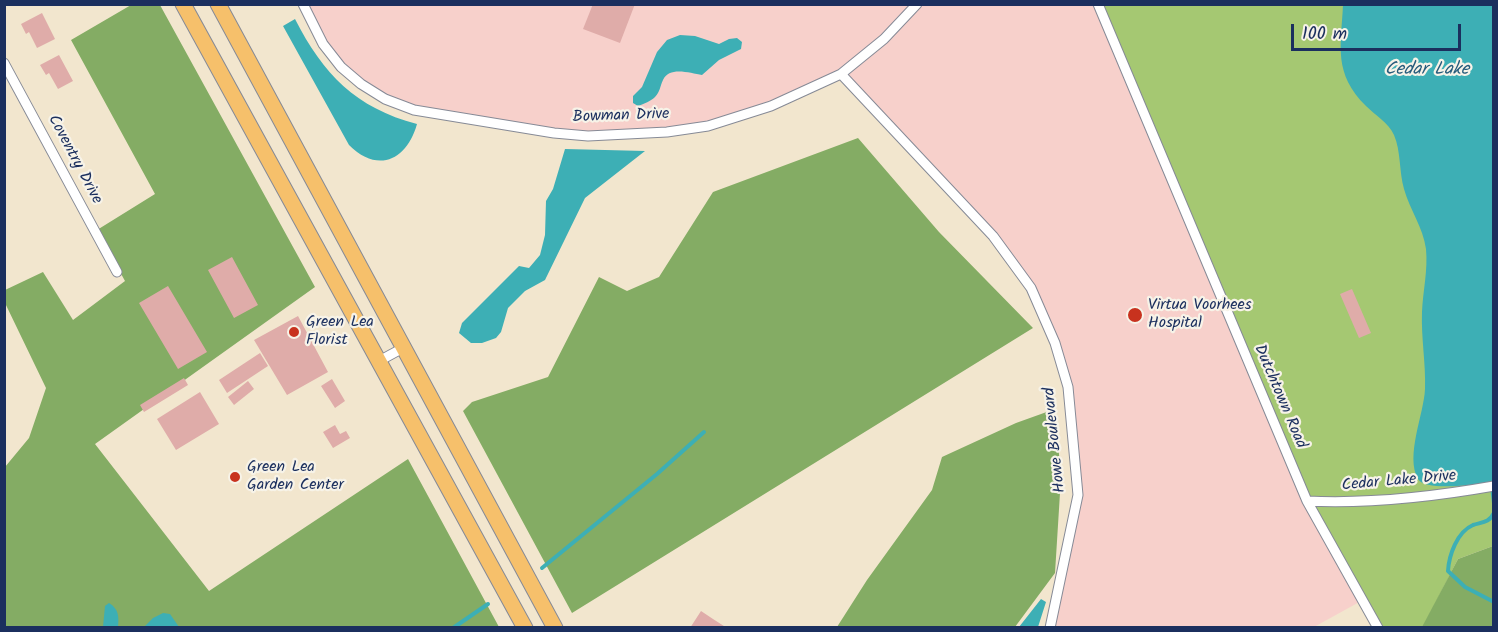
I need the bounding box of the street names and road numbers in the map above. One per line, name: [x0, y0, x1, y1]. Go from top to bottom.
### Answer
street label: Bowman Drive: [572, 106, 670, 128]
street label: Coventry Drive: [42, 112, 106, 208]
street label: Dutchtown Road: [1248, 342, 1310, 452]
street label: Howe Boulevard: [1041, 386, 1071, 494]
street label: Cedar Lake Drive: [1341, 467, 1457, 497]

